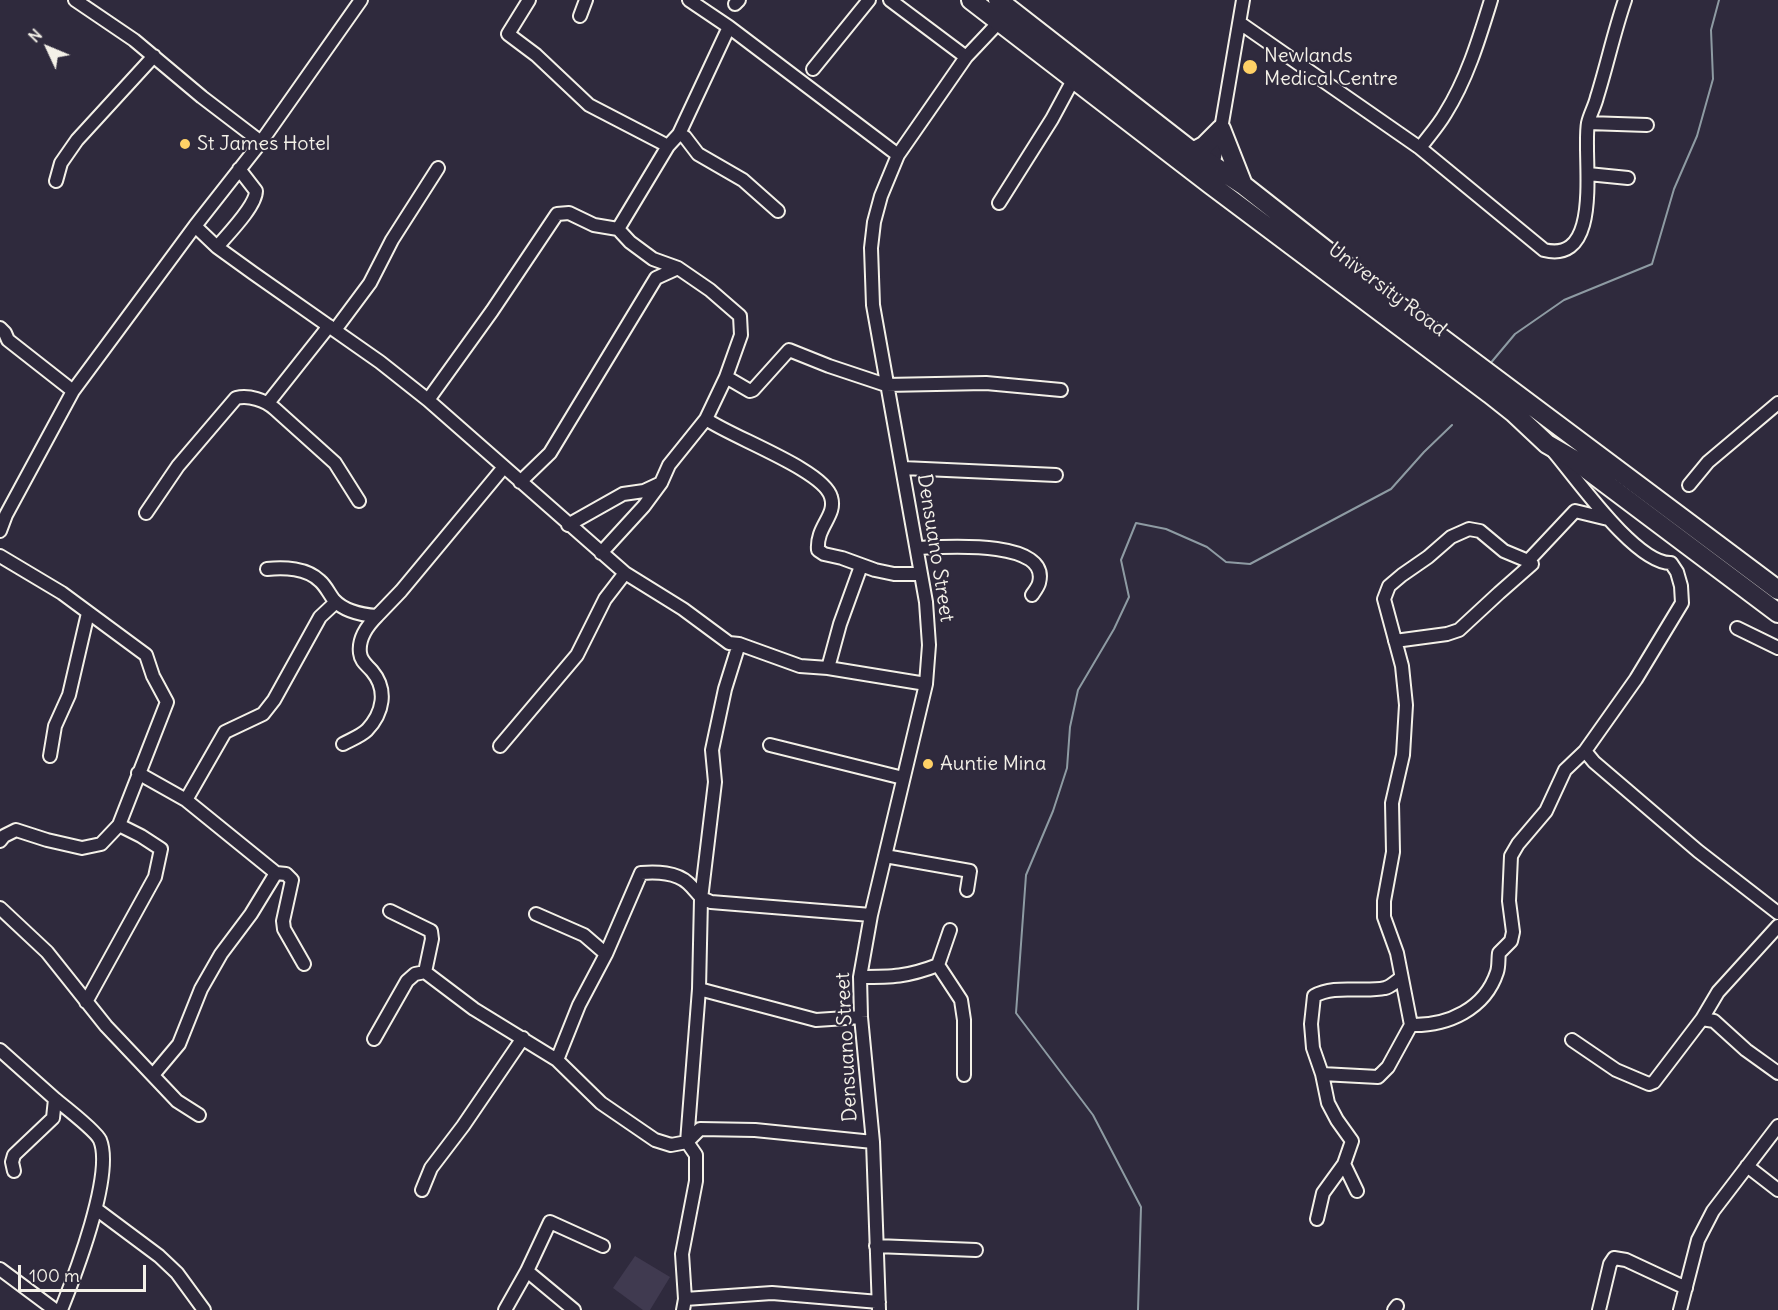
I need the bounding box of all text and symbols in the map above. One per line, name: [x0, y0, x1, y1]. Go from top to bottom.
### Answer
north arrow: [18, 18, 78, 78]
text: N: [24, 25, 46, 46]
place label: Newlands Medical Centre: [1264, 44, 1398, 91]
marker: Newlands Medical Centre: [1241, 58, 1259, 76]
place label: St James Hotel: [197, 132, 330, 156]
marker: St James Hotel: [178, 137, 192, 151]
street label: University Road: [1323, 238, 1451, 342]
street label: Densuano Street: [911, 472, 959, 624]
place label: Auntie Mina: [940, 752, 1046, 776]
marker: Auntie Mina: [921, 757, 935, 771]
street label: Densuano Street: [831, 972, 863, 1122]
scale bar: [21, 1253, 148, 1291]
text: 100 m: [29, 1264, 80, 1287]

